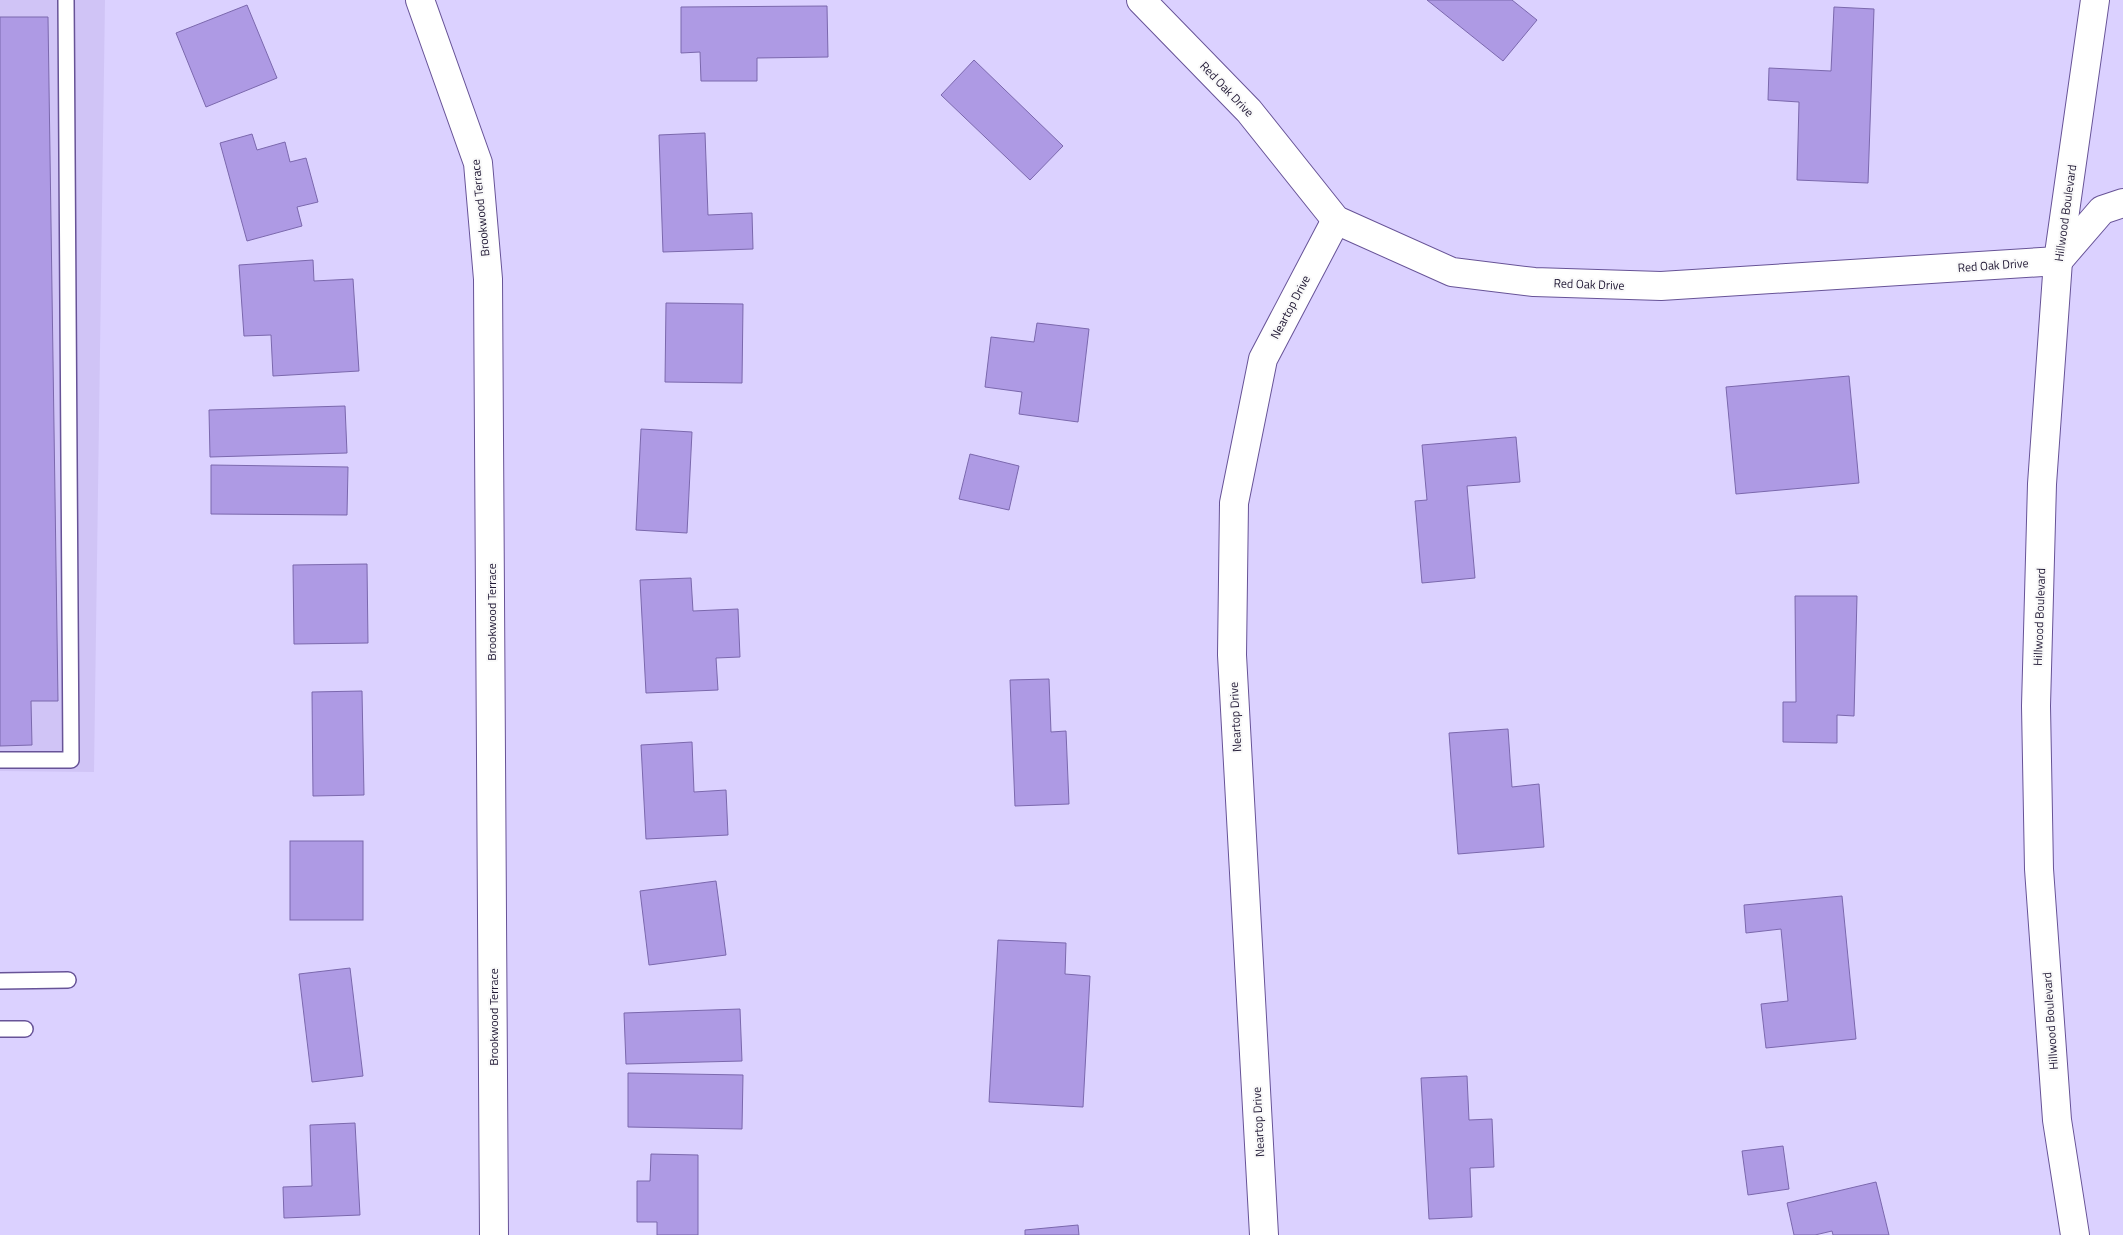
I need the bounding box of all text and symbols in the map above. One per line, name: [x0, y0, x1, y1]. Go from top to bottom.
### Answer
street label: Red Oak Drive: [1196, 57, 1258, 121]
street label: Brookwood Terrace: [465, 159, 495, 257]
street label: Hillwood Boulevard: [2049, 163, 2081, 263]
street label: Red Oak Drive: [1957, 253, 2029, 277]
street label: Neartop Drive: [1265, 272, 1315, 342]
street label: Red Oak Drive: [1553, 273, 1625, 295]
street label: Brookwood Terrace: [482, 563, 501, 661]
street label: Hillwood Boulevard: [2028, 568, 2050, 666]
street label: Neartop Drive: [1224, 682, 1246, 752]
street label: Brookwood Terrace: [484, 968, 503, 1066]
street label: Hillwood Boulevard: [2037, 972, 2063, 1070]
street label: Neartop Drive: [1247, 1087, 1269, 1157]

